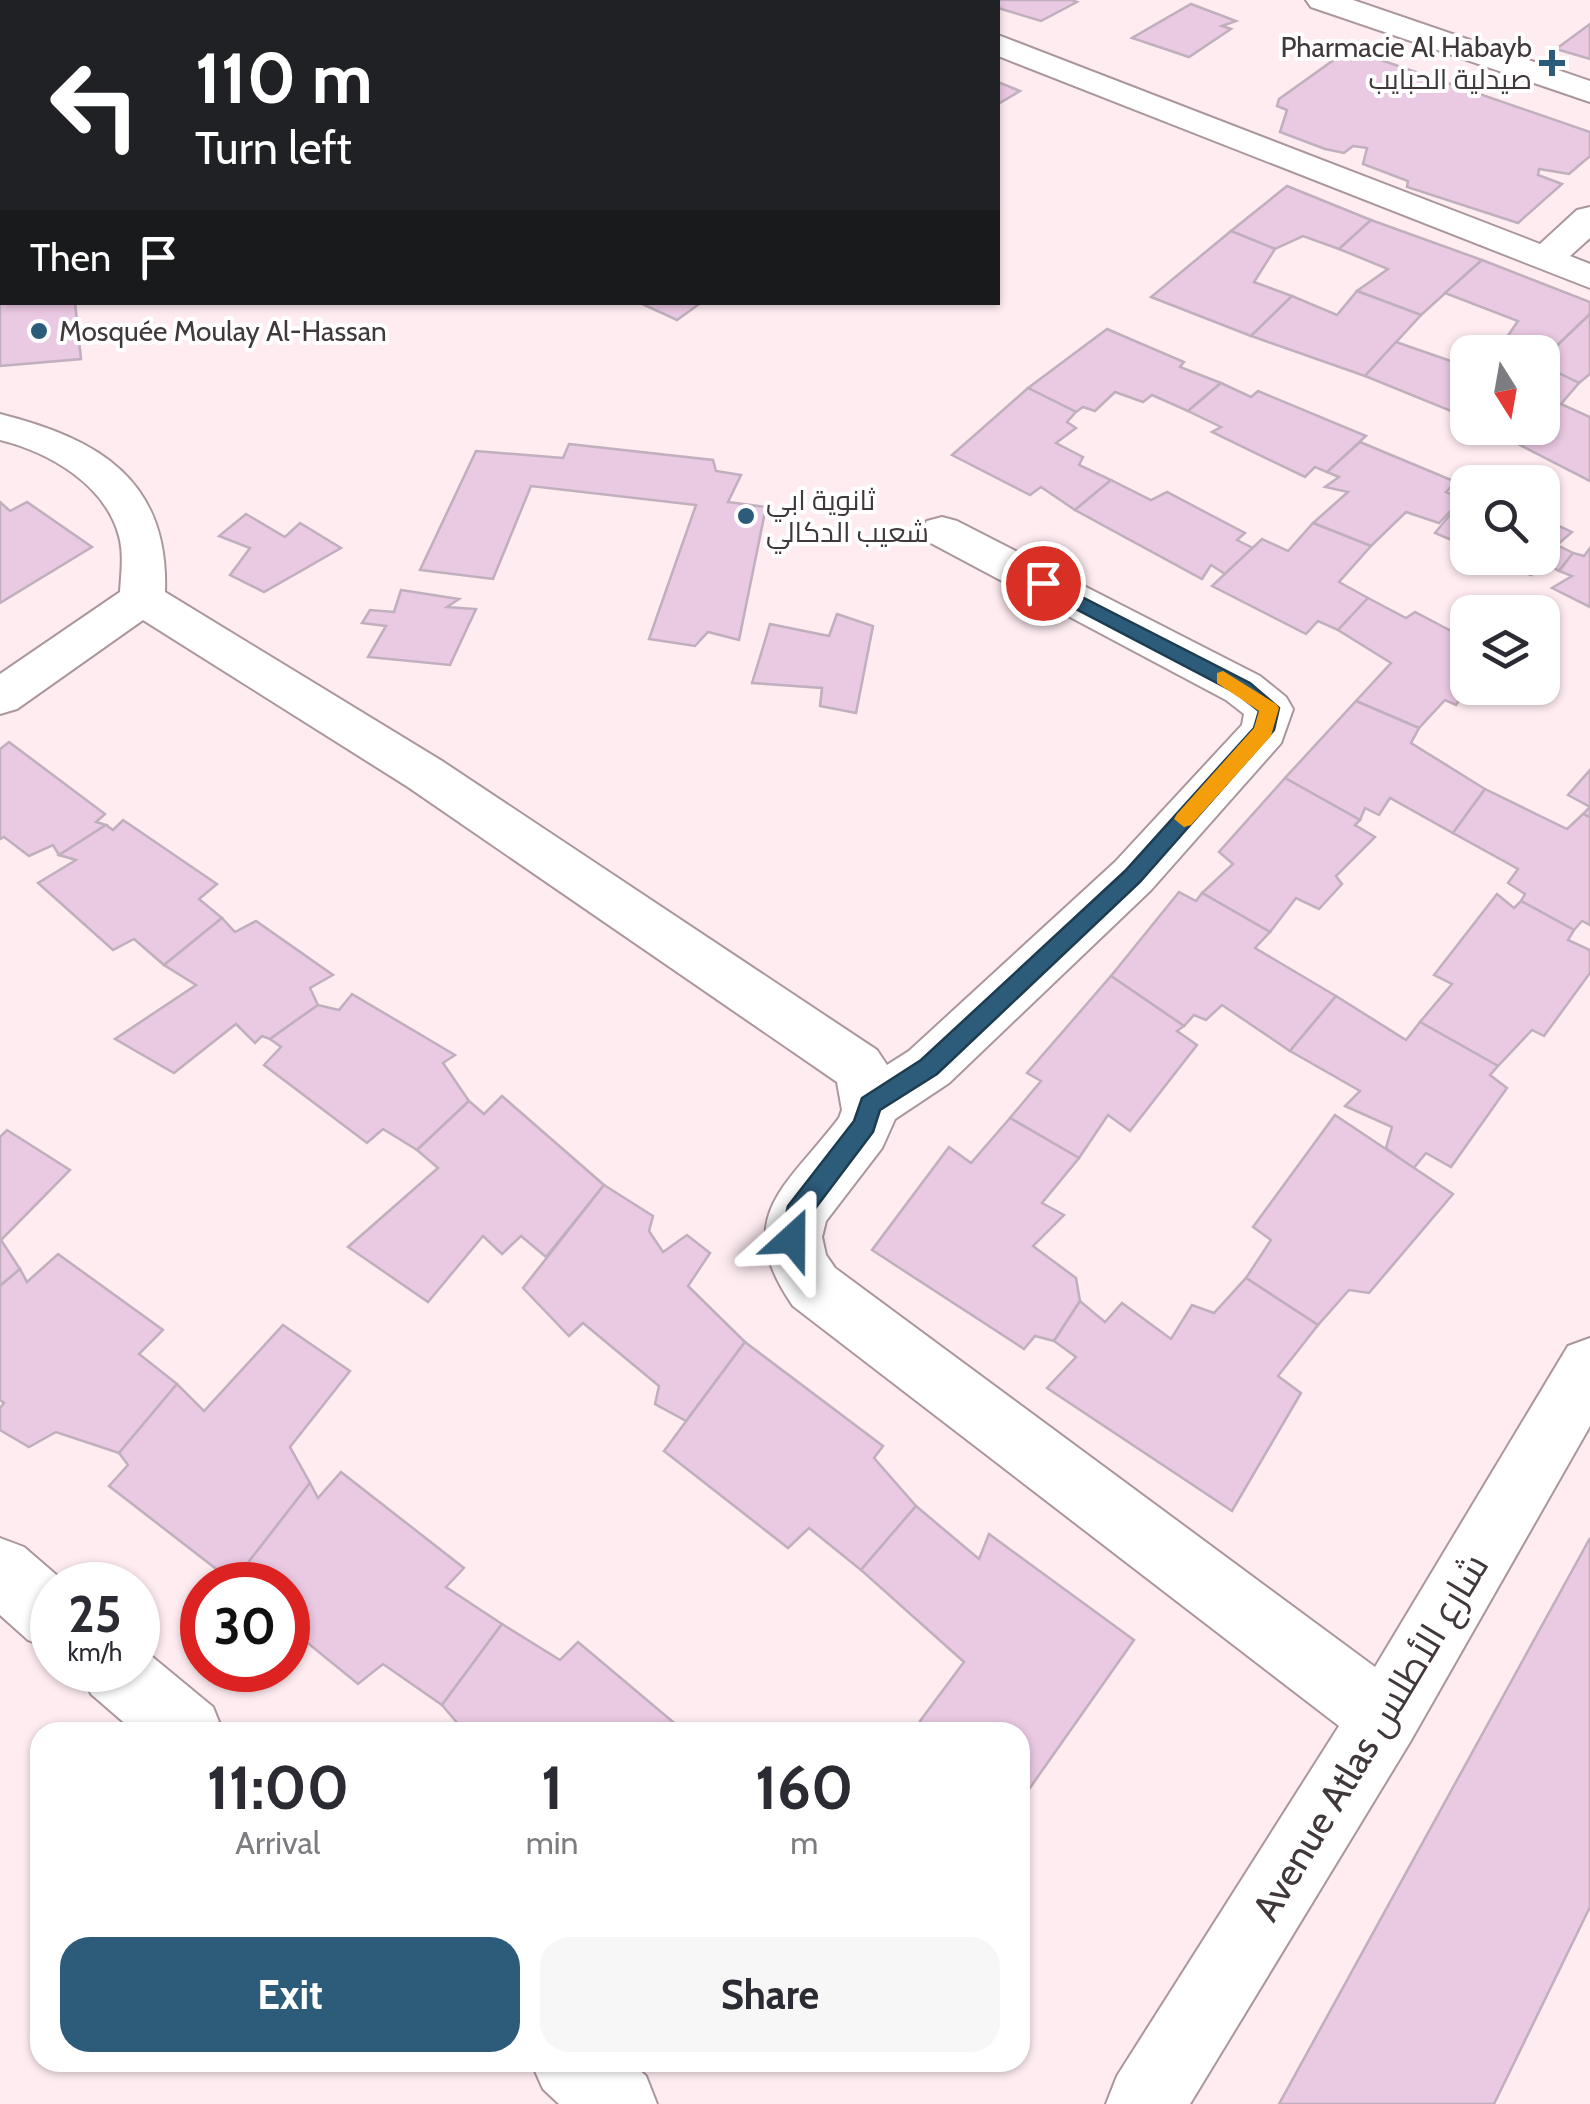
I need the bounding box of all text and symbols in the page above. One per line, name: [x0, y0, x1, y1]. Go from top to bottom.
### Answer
place label: Pharmacie Al Habayb صيدلية الحبايب: [1280, 30, 1532, 96]
text: 110 m: [195, 35, 373, 121]
icon: left: [30, 40, 160, 170]
marker: Pharmacie Al Habayb صيدلية الحبايب: [1541, 52, 1563, 74]
text: Turn left: [195, 121, 352, 175]
icon: arrive: [131, 230, 186, 285]
text: Then: [30, 234, 111, 281]
place label: Mosquée Moulay Al-Hassan: [59, 314, 387, 348]
marker: Mosquée Moulay Al-Hassan: [28, 320, 50, 342]
north arrow: [1450, 335, 1560, 445]
map controls: [1450, 335, 1560, 705]
button: search: [1450, 465, 1560, 575]
place label: ثانوية ابي شعيب الدكالي: [766, 483, 929, 554]
marker: ثانوية ابي شعيب الدكالي: [735, 505, 757, 527]
pin: [1001, 541, 1086, 626]
icon: arrive: [1016, 556, 1071, 611]
button: layers: [1450, 595, 1560, 705]
position arrow: [740, 1187, 844, 1291]
street label: Avenue Atlas شارع الأطلس: [1242, 1545, 1500, 1930]
speed limit sign: 30: [180, 1562, 310, 1692]
text: 25: [68, 1584, 122, 1645]
text: km/h: [68, 1637, 122, 1667]
text: 11:00: [207, 1751, 349, 1824]
text: 1: [541, 1751, 563, 1824]
text: 160: [755, 1751, 853, 1824]
text: Arrival: [235, 1823, 320, 1862]
text: min: [526, 1823, 578, 1862]
text: m: [790, 1823, 818, 1862]
button: Exit: [60, 1937, 520, 2052]
button: Share: [540, 1937, 1000, 2052]

